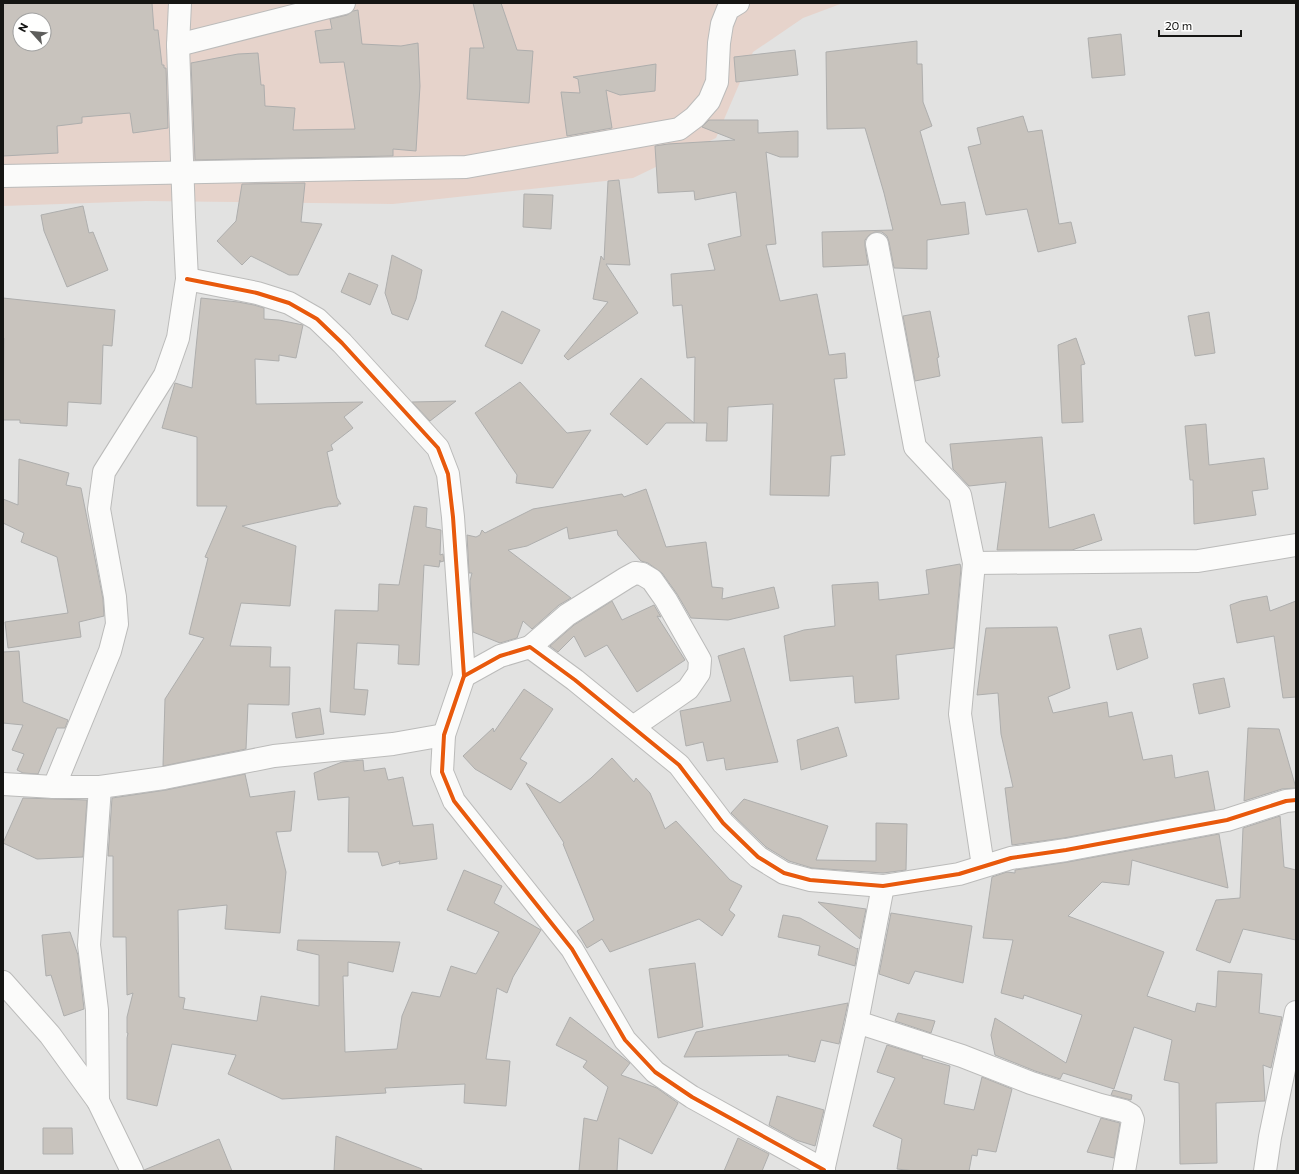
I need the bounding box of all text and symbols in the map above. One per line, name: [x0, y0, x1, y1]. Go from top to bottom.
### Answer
north arrow: [12, 12, 52, 52]
scale bar: [1159, 12, 1241, 38]
text: 20 m: [1165, 18, 1192, 32]
text: N: [15, 21, 30, 34]

